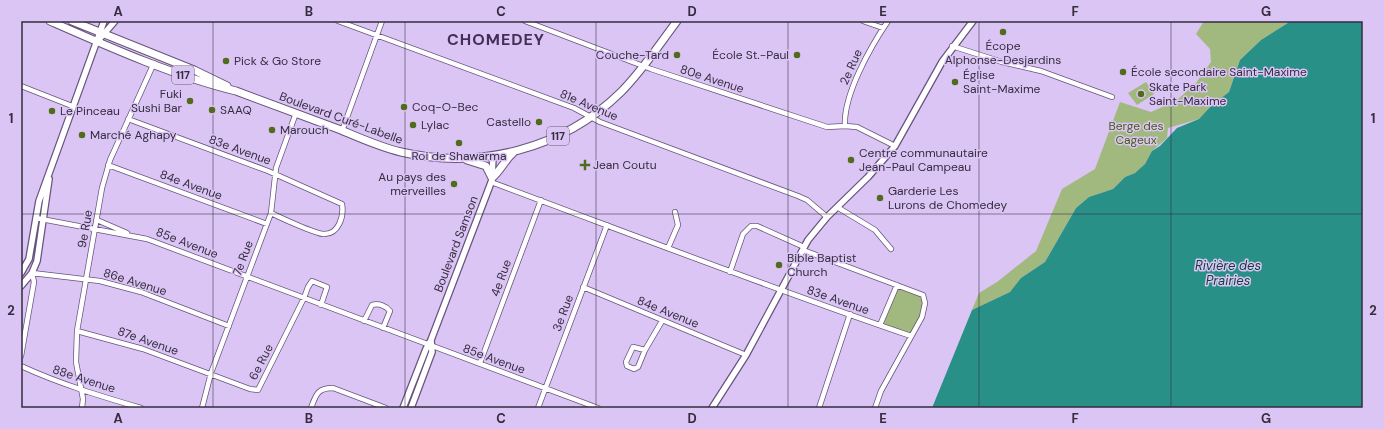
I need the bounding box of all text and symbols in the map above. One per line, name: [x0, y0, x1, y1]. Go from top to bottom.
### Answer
text: A: [113, 3, 123, 20]
text: B: [305, 3, 313, 20]
text: C: [496, 3, 506, 20]
text: D: [687, 3, 697, 20]
text: E: [879, 3, 887, 20]
text: F: [1071, 3, 1079, 20]
text: G: [1261, 3, 1271, 20]
marker: Écope Alphonse-Desjardins: [998, 27, 1008, 37]
district label: CHOMEDEY: [447, 29, 545, 50]
place label: Écope Alphonse-Desjardins: [945, 38, 1061, 68]
street label: 2e Rue: [836, 46, 866, 87]
place label: Couche-Tard: [596, 47, 669, 63]
place label: École St.-Paul: [712, 47, 789, 63]
marker: Couche-Tard: [672, 50, 682, 60]
marker: École St.-Paul: [792, 50, 802, 60]
place label: Pick & Go Store: [234, 53, 321, 69]
marker: Pick & Go Store: [221, 56, 231, 66]
street label: 80e Avenue: [678, 61, 746, 97]
place label: École secondaire Saint-Maxime: [1131, 64, 1307, 80]
road number: 117: [172, 66, 194, 84]
place label: Église Saint-Maxime: [963, 67, 1041, 97]
marker: École secondaire Saint-Maxime: [1118, 67, 1128, 77]
marker: Église Saint-Maxime: [950, 77, 960, 87]
place label: Skate Park Saint-Maxime: [1149, 79, 1227, 109]
place label: Fuki Sushi Bar: [131, 86, 183, 116]
street label: 81e Avenue: [558, 86, 621, 124]
street label: Boulevard Curé-Labelle: [277, 88, 405, 148]
marker: Skate Park Saint-Maxime: [1136, 89, 1146, 99]
marker: Fuki Sushi Bar: [185, 96, 195, 106]
place label: Coq-O-Bec: [412, 99, 479, 115]
place label: SAAQ: [220, 102, 252, 118]
marker: Coq-O-Bec: [399, 102, 409, 112]
place label: Le Pinceau: [60, 103, 120, 119]
marker: SAAQ: [207, 105, 217, 115]
marker: Le Pinceau: [47, 106, 57, 116]
text: 1: [9, 110, 13, 127]
text: 1: [1371, 110, 1375, 127]
place label: Castello: [486, 114, 531, 130]
place label: Lylac: [421, 117, 449, 133]
marker: Castello: [534, 117, 544, 127]
park label: Berge des Cageux: [1108, 118, 1164, 148]
marker: Lylac: [408, 120, 418, 130]
place label: Marouch: [280, 122, 329, 138]
marker: Marouch: [267, 125, 277, 135]
place label: Marché Aghapy: [90, 127, 177, 143]
road number: 117: [547, 127, 569, 145]
marker: Marché Aghapy: [77, 130, 87, 140]
street label: 83e Avenue: [207, 131, 274, 169]
marker: Roi de Shawarma: [454, 138, 464, 148]
place label: Centre communautaire Jean-Paul Campeau: [859, 145, 988, 175]
place label: Roi de Shawarma: [412, 148, 506, 164]
marker: Centre communautaire Jean-Paul Campeau: [846, 155, 856, 165]
place label: Jean Coutu: [593, 157, 657, 173]
marker: Jean Coutu: [580, 160, 590, 170]
street label: 84e Avenue: [158, 166, 225, 204]
place label: Au pays des merveilles: [378, 169, 446, 199]
marker: Au pays des merveilles: [449, 179, 459, 189]
place label: Garderie Les Lurons de Chomedey: [888, 183, 1007, 213]
street label: Boulevard Samson: [430, 193, 482, 295]
marker: Garderie Les Lurons de Chomedey: [875, 193, 885, 203]
street label: 9e Rue: [74, 209, 96, 249]
street label: 85e Avenue: [154, 224, 221, 262]
street label: 7e Rue: [229, 238, 257, 278]
place label: Bible Baptist Church: [787, 250, 857, 280]
street label: 4e Rue: [487, 257, 515, 299]
water label: Rivière des Prairies: [1195, 257, 1261, 289]
marker: Bible Baptist Church: [774, 260, 784, 270]
street label: 86e Avenue: [101, 265, 169, 299]
street label: 83e Avenue: [805, 282, 872, 318]
street label: 3e Rue: [549, 292, 577, 334]
street label: 84e Avenue: [635, 292, 701, 332]
text: 2: [7, 302, 15, 319]
text: 2: [1369, 302, 1377, 319]
street label: 87e Avenue: [115, 323, 181, 359]
street label: 85e Avenue: [461, 340, 528, 378]
street label: 6e Rue: [245, 341, 277, 383]
street label: 88e Avenue: [50, 361, 118, 397]
text: A: [113, 410, 123, 427]
text: B: [305, 410, 313, 427]
text: C: [496, 410, 506, 427]
text: D: [687, 410, 697, 427]
text: E: [879, 410, 887, 427]
text: F: [1071, 410, 1079, 427]
text: G: [1261, 410, 1271, 427]

